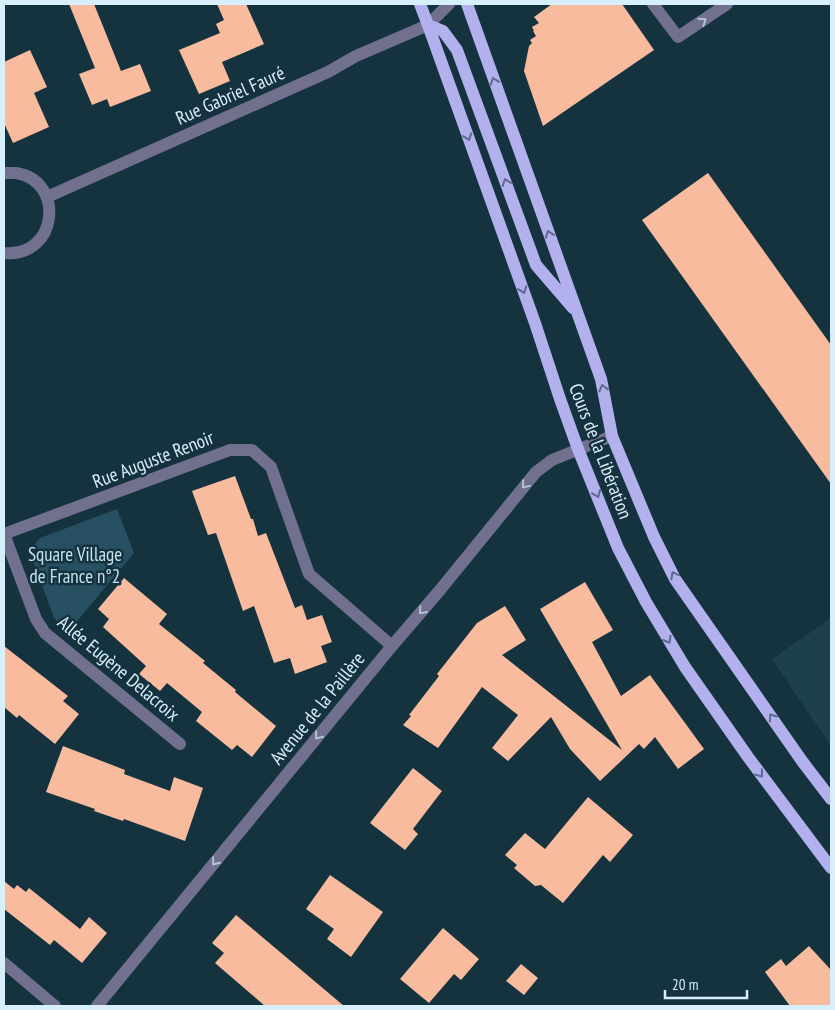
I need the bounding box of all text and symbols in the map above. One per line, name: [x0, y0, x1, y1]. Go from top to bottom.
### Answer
one-way arrow: [697, 18, 706, 27]
street label: Rue Gabriel Fauré: [172, 60, 288, 130]
one-way arrow: [490, 78, 500, 86]
one-way arrow: [462, 133, 472, 141]
one-way arrow: [502, 178, 512, 186]
one-way arrow: [545, 231, 555, 239]
one-way arrow: [517, 285, 527, 294]
street label: Cours de la Libération: [564, 380, 638, 522]
one-way arrow: [598, 383, 609, 392]
street label: Rue Auguste Renoir: [89, 425, 218, 493]
one-way arrow: [521, 480, 530, 489]
one-way arrow: [591, 490, 601, 498]
park label: Square Village de France n°2: [28, 542, 122, 588]
one-way arrow: [670, 572, 680, 581]
one-way arrow: [419, 605, 428, 614]
street label: Allée Eugène Delacroix: [53, 610, 185, 726]
one-way arrow: [662, 635, 672, 644]
street label: Avenue de la Paillère: [264, 647, 370, 769]
one-way arrow: [769, 713, 778, 723]
one-way arrow: [316, 730, 324, 739]
one-way arrow: [755, 768, 763, 777]
one-way arrow: [213, 856, 221, 865]
scale bar: [665, 968, 748, 1000]
text: 20 m: [672, 975, 698, 994]

